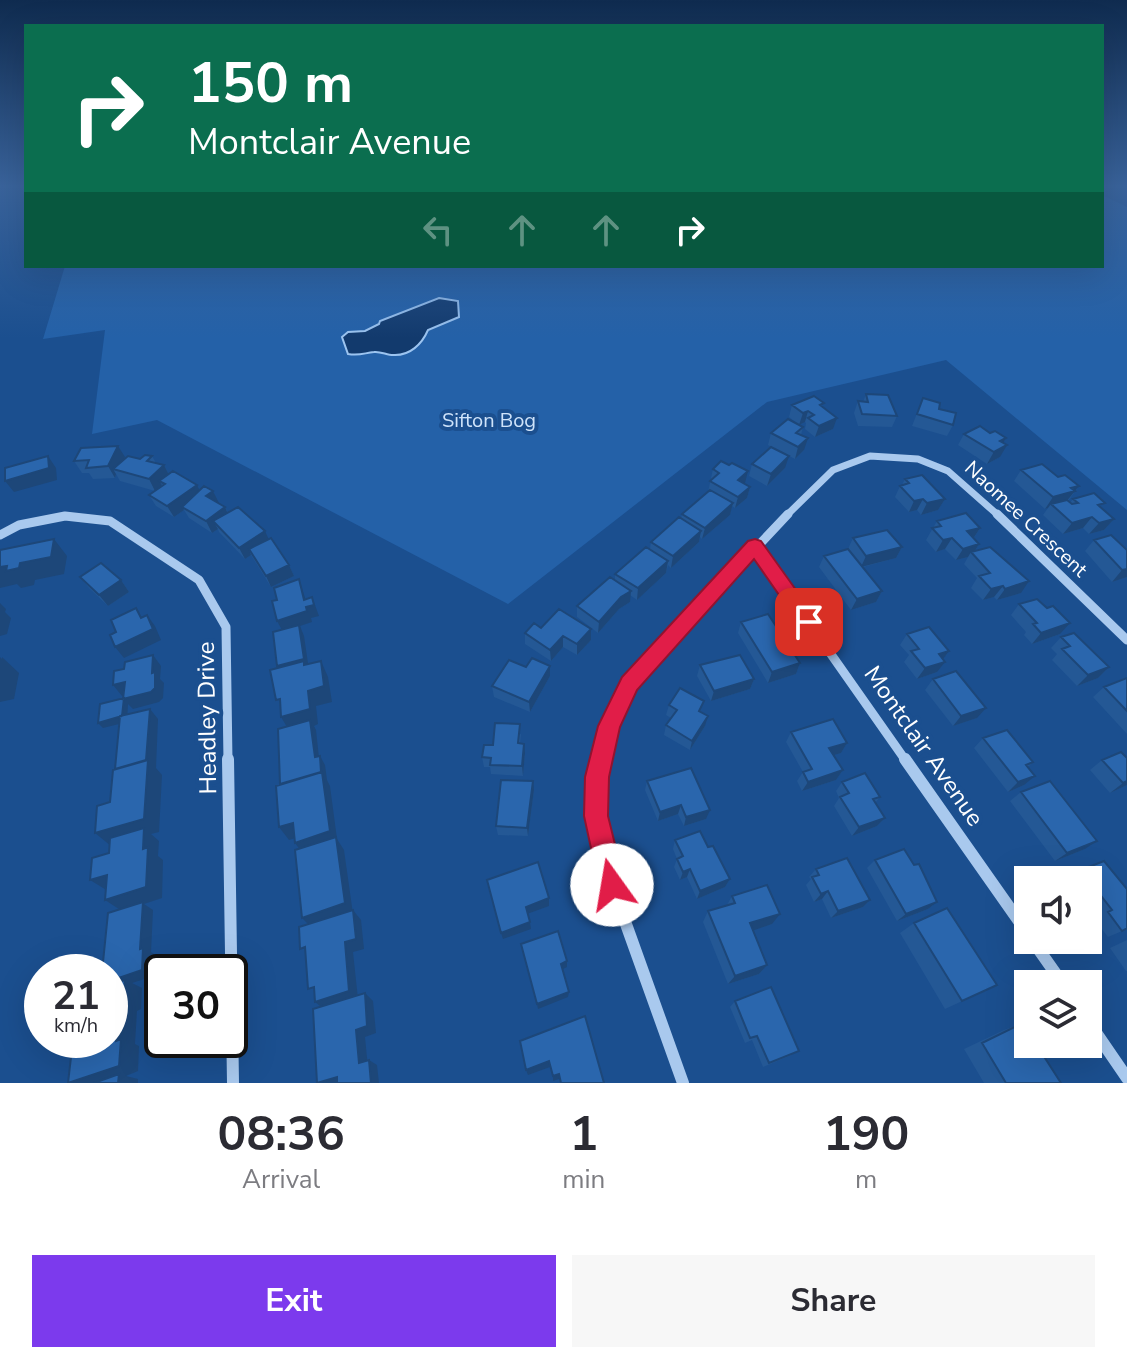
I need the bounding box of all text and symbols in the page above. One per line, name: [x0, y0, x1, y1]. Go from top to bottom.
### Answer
text: 150 m: [188, 45, 353, 122]
icon: right: [56, 56, 160, 160]
text: Montclair Avenue: [188, 118, 471, 167]
icon: left: [416, 208, 460, 252]
icon: ahead: [500, 208, 544, 252]
icon: ahead: [584, 208, 628, 252]
icon: right: [668, 208, 712, 252]
park label: Sifton Bog: [442, 407, 536, 434]
street label: Naomee Crescent: [959, 455, 1094, 584]
pin: [775, 588, 843, 656]
icon: arrive: [787, 600, 831, 644]
street label: Headley Drive: [190, 641, 224, 795]
street label: Montclair Avenue: [857, 660, 991, 832]
position arrow: [570, 843, 654, 927]
map controls: [1014, 866, 1102, 1058]
button: sound: [1014, 866, 1102, 954]
speed limit sign: 30: [144, 954, 248, 1058]
text: 21: [52, 969, 100, 1023]
button: layers: [1014, 970, 1102, 1058]
text: km/h: [54, 1012, 98, 1039]
text: 08:36: [218, 1101, 345, 1167]
text: 1: [569, 1101, 598, 1167]
text: 190: [823, 1101, 909, 1167]
text: Arrival: [242, 1162, 320, 1197]
text: min: [562, 1162, 605, 1197]
text: m: [855, 1162, 877, 1197]
button: Exit: [32, 1255, 556, 1347]
button: Share: [572, 1255, 1095, 1347]

